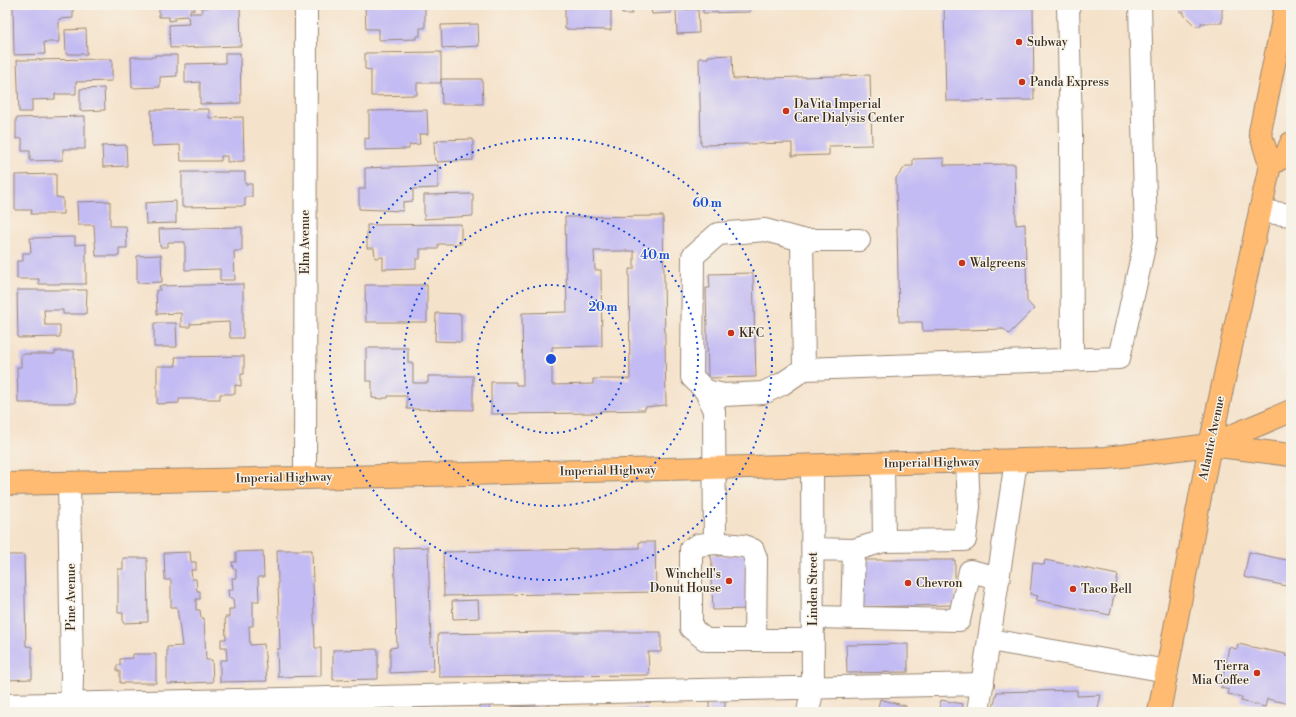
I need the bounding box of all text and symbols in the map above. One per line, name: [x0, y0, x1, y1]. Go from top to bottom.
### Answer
place label: Subway: [1027, 35, 1068, 50]
marker: Subway: [1014, 37, 1024, 47]
place label: Panda Express: [1030, 75, 1109, 90]
marker: Panda Express: [1017, 77, 1027, 87]
place label: DaVita Imperial Care Dialysis Center: [794, 97, 905, 126]
marker: DaVita Imperial Care Dialysis Center: [781, 106, 791, 116]
text: 60 m: [692, 196, 722, 211]
street label: Elm Avenue: [298, 210, 313, 274]
text: 40 m: [640, 248, 670, 263]
place label: Walgreens: [969, 256, 1026, 271]
marker: Walgreens: [957, 258, 967, 268]
text: 20 m: [588, 300, 618, 315]
place label: KFC: [739, 326, 764, 341]
marker: KFC: [726, 328, 736, 338]
centre of rings: [544, 352, 558, 366]
street label: Atlantic Avenue: [1196, 395, 1228, 482]
street label: Imperial Highway: [884, 455, 981, 471]
street label: Imperial Highway: [560, 463, 657, 479]
street label: Imperial Highway: [236, 470, 333, 486]
street label: Linden Street: [806, 551, 821, 626]
street label: Pine Avenue: [64, 563, 79, 631]
place label: Winchell's Donut House: [650, 567, 721, 596]
marker: Winchell's Donut House: [724, 576, 734, 586]
place label: Chevron: [916, 576, 962, 591]
marker: Chevron: [903, 578, 913, 588]
place label: Taco Bell: [1081, 582, 1132, 597]
marker: Taco Bell: [1068, 584, 1078, 594]
place label: Tierra Mia Coffee: [1191, 659, 1250, 688]
marker: Tierra Mia Coffee: [1252, 668, 1262, 678]

